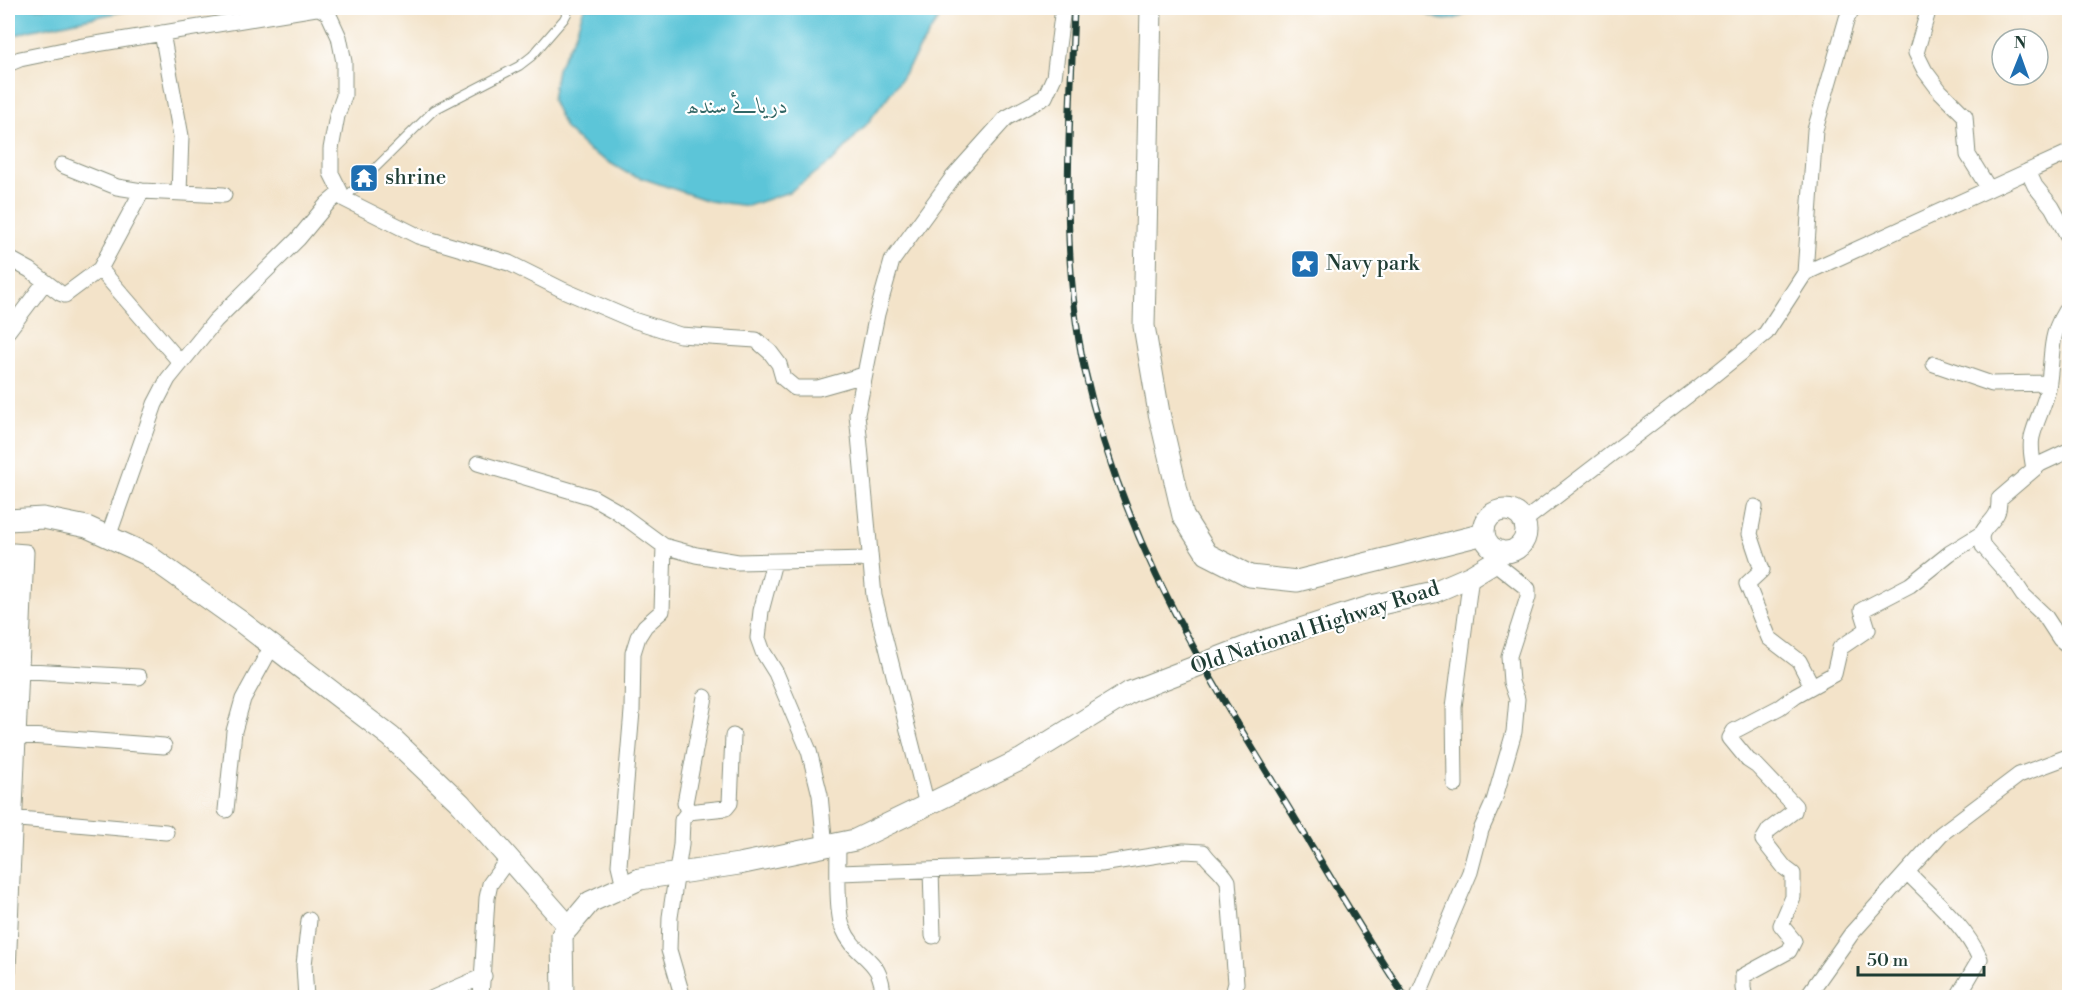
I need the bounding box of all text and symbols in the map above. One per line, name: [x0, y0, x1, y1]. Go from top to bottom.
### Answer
north arrow: [1990, 27, 2050, 87]
text: N: [2014, 33, 2027, 53]
water label: دریائے سندھ: [686, 91, 788, 120]
temple icon: shrine: [348, 162, 380, 194]
place label: shrine: [385, 165, 446, 191]
place icon: Navy park: [1289, 248, 1321, 280]
place label: Navy park: [1326, 251, 1420, 277]
street label: Old National Highway Road: [1187, 575, 1443, 681]
scale bar: [1858, 939, 1984, 977]
text: 50 m: [1867, 949, 1909, 972]

